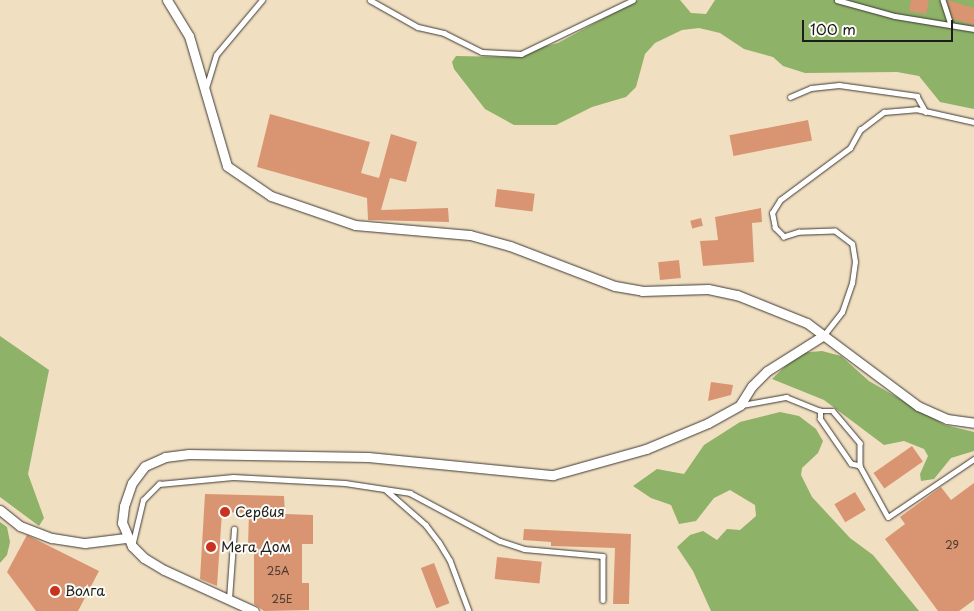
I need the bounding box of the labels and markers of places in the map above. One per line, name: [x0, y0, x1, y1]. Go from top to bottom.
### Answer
place label: Сервия: [235, 504, 285, 520]
marker: Сервия: [219, 506, 231, 518]
place label: Мега Дом: [221, 539, 291, 555]
marker: Мега Дом: [205, 541, 217, 553]
place label: Волга: [65, 583, 105, 599]
marker: Волга: [49, 585, 61, 597]

